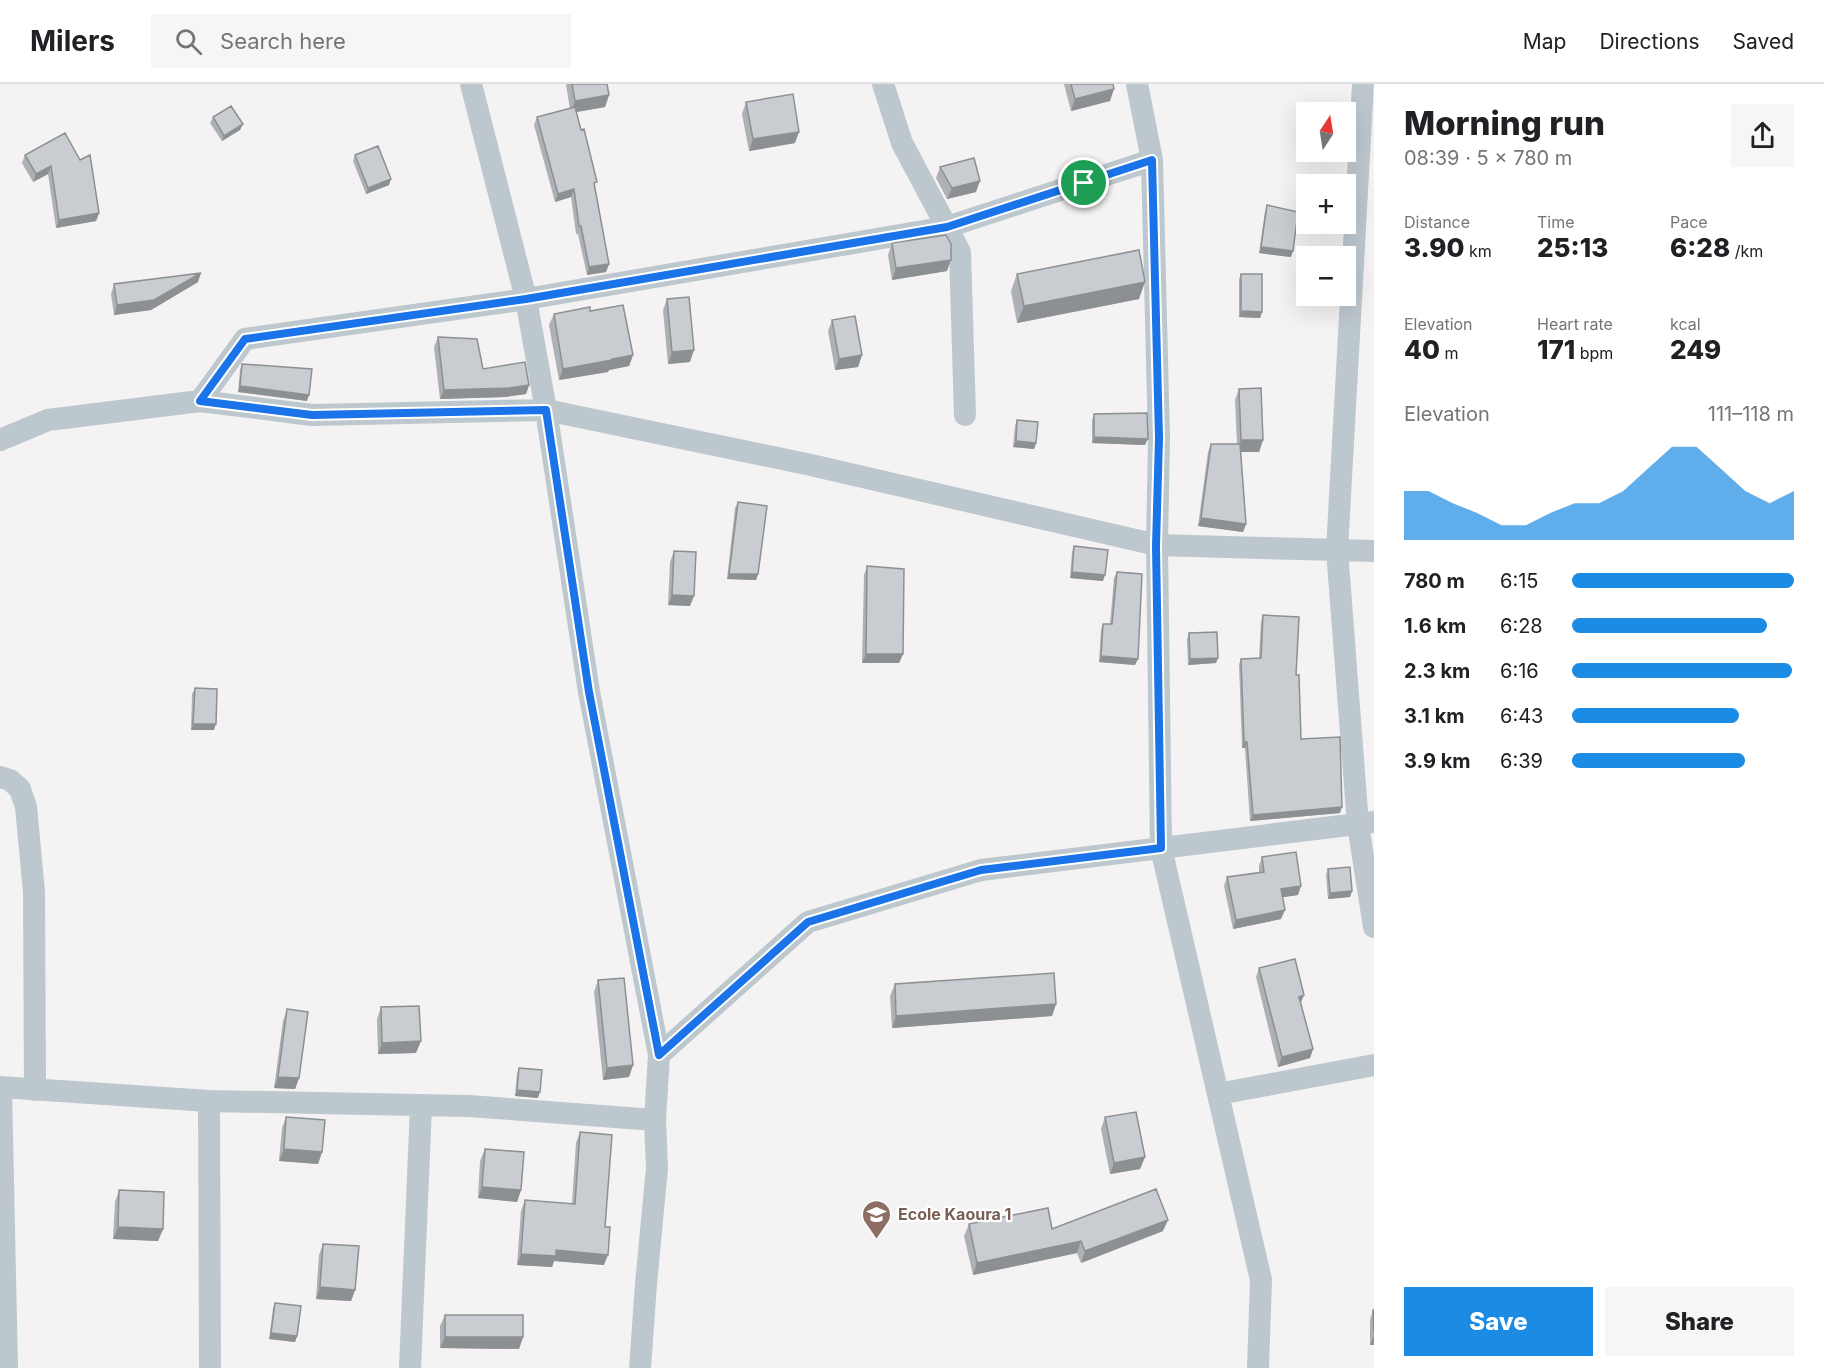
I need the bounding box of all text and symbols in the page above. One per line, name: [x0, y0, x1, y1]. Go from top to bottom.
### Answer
search box: [151, 14, 571, 68]
text: Milers: [30, 24, 115, 58]
icon: search: [172, 25, 205, 58]
text: Search here: [220, 28, 346, 54]
text: Map: [1523, 29, 1566, 54]
text: Directions: [1599, 29, 1700, 54]
text: Saved: [1733, 29, 1794, 54]
north arrow: [1296, 102, 1356, 162]
map controls: [1296, 102, 1356, 306]
text: Morning run: [1404, 103, 1605, 143]
button: share: [1731, 104, 1794, 167]
text: 08:39 · 5 × 780 m: [1404, 146, 1572, 170]
pin: [1058, 157, 1109, 208]
icon: arrive: [1067, 166, 1100, 199]
button: +: [1296, 174, 1356, 234]
text: Distance: [1404, 212, 1470, 232]
text: Time: [1537, 212, 1575, 232]
text: Pace: [1670, 212, 1708, 232]
text: 3.90: [1404, 232, 1465, 263]
text: 25:13: [1537, 232, 1608, 263]
text: 6:28: [1670, 232, 1730, 263]
text: km: [1465, 241, 1492, 261]
text: /km: [1730, 241, 1763, 261]
button: −: [1296, 246, 1356, 306]
text: Elevation: [1404, 314, 1473, 334]
text: Heart rate: [1537, 314, 1613, 334]
text: kcal: [1670, 314, 1701, 334]
text: 40: [1404, 334, 1440, 365]
text: 171: [1537, 334, 1575, 365]
text: 249: [1670, 334, 1721, 365]
text: m: [1440, 343, 1458, 363]
text: bpm: [1575, 343, 1613, 363]
text: Elevation: [1404, 402, 1490, 426]
text: 111–118 m: [1708, 402, 1794, 426]
text: 780 m: [1404, 569, 1465, 593]
text: 6:15: [1500, 569, 1538, 593]
text: 1.6 km: [1404, 614, 1466, 638]
text: 6:28: [1500, 614, 1543, 638]
text: 2.3 km: [1404, 659, 1470, 683]
text: 6:16: [1500, 659, 1539, 683]
text: 3.1 km: [1404, 704, 1465, 728]
text: 6:43: [1500, 704, 1543, 728]
text: 3.9 km: [1404, 749, 1471, 773]
text: 6:39: [1500, 749, 1543, 773]
school or university icon: Ecole Kaoura 1: [861, 1198, 893, 1240]
place label: Ecole Kaoura 1: [898, 1204, 1011, 1224]
button: Save: [1404, 1287, 1593, 1356]
button: Share: [1605, 1287, 1794, 1356]

